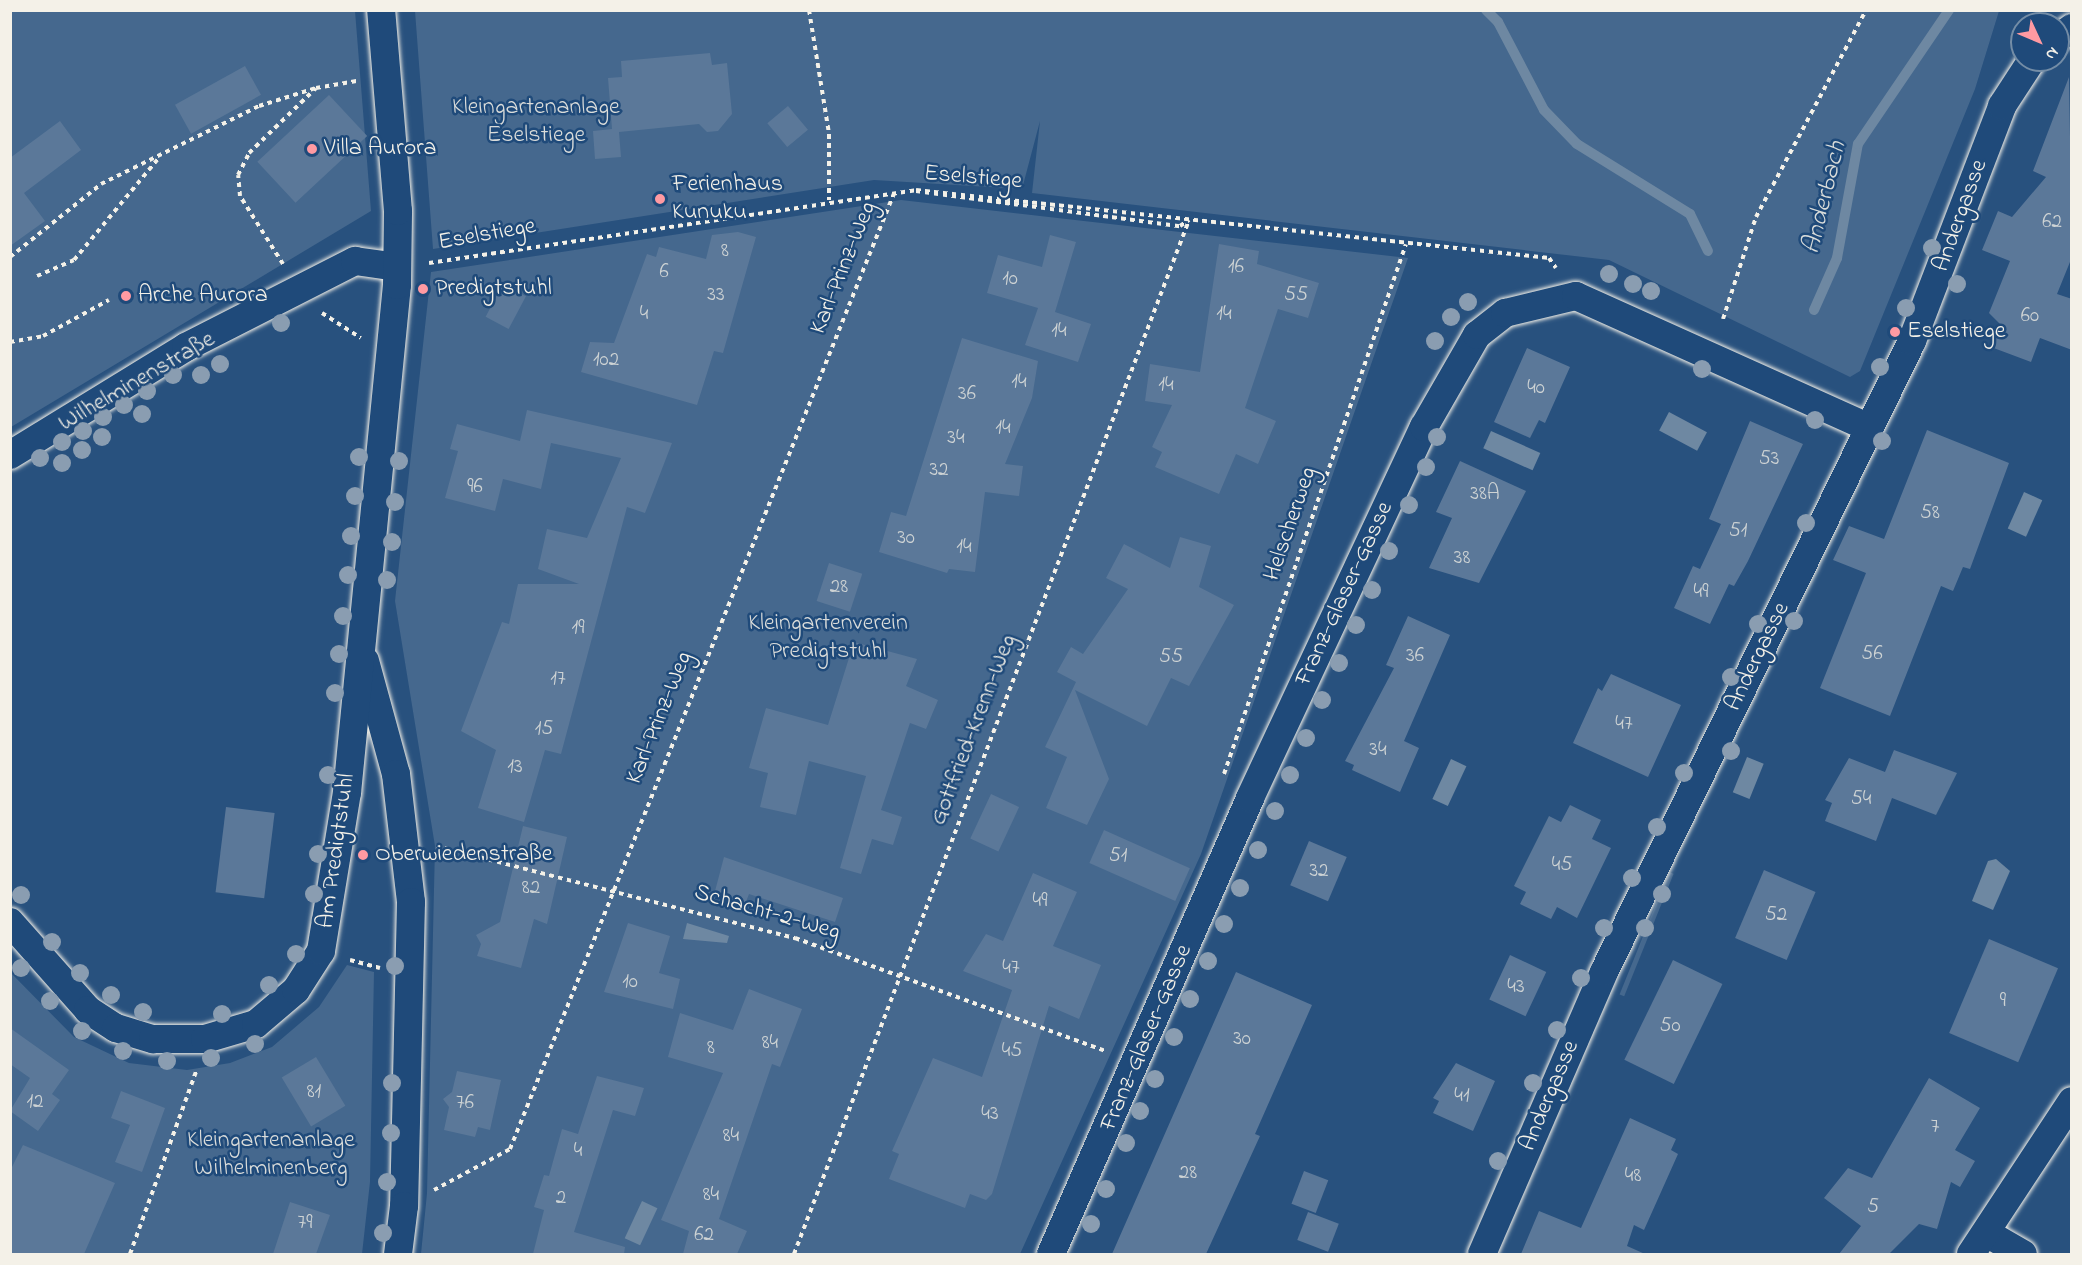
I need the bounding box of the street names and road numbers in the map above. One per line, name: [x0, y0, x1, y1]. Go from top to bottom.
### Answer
street label: Andergasse: [1927, 156, 1995, 276]
street label: Eselstiege: [923, 159, 1023, 197]
street label: Karl-Prinz-Weg: [804, 198, 884, 338]
street label: Eselstiege: [436, 212, 538, 258]
street label: Wilhelminenstraße: [54, 326, 220, 438]
street label: Helscherweg: [1258, 463, 1324, 585]
street label: Franz-Glaser-Gasse: [1290, 497, 1400, 691]
street label: Andergasse: [1719, 598, 1797, 716]
street label: Gottfried-Krenn-Weg: [924, 631, 1024, 829]
street label: Karl-Prinz-Weg: [620, 648, 700, 788]
street label: Am Predigtstuhl: [312, 772, 362, 930]
street label: Schacht-2-Weg: [691, 878, 843, 948]
street label: Franz-Glaser-Gasse: [1095, 941, 1199, 1135]
street label: Andergasse: [1514, 1036, 1586, 1156]

